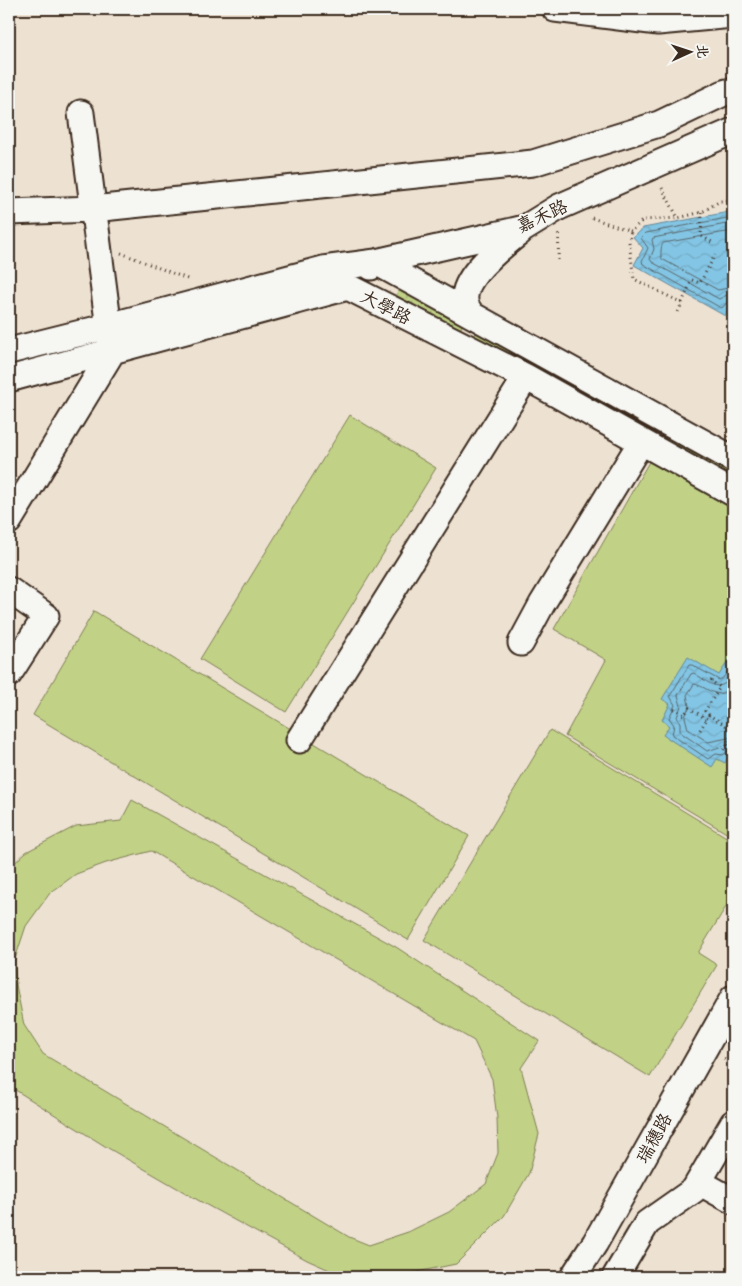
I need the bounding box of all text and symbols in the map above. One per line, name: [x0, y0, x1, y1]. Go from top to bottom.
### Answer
north arrow: [664, 28, 714, 78]
text: 北: [694, 44, 711, 59]
street label: 嘉禾路: [513, 195, 571, 237]
street label: 大學路: [357, 285, 415, 329]
street label: 瑞穗路: [631, 1109, 677, 1167]

